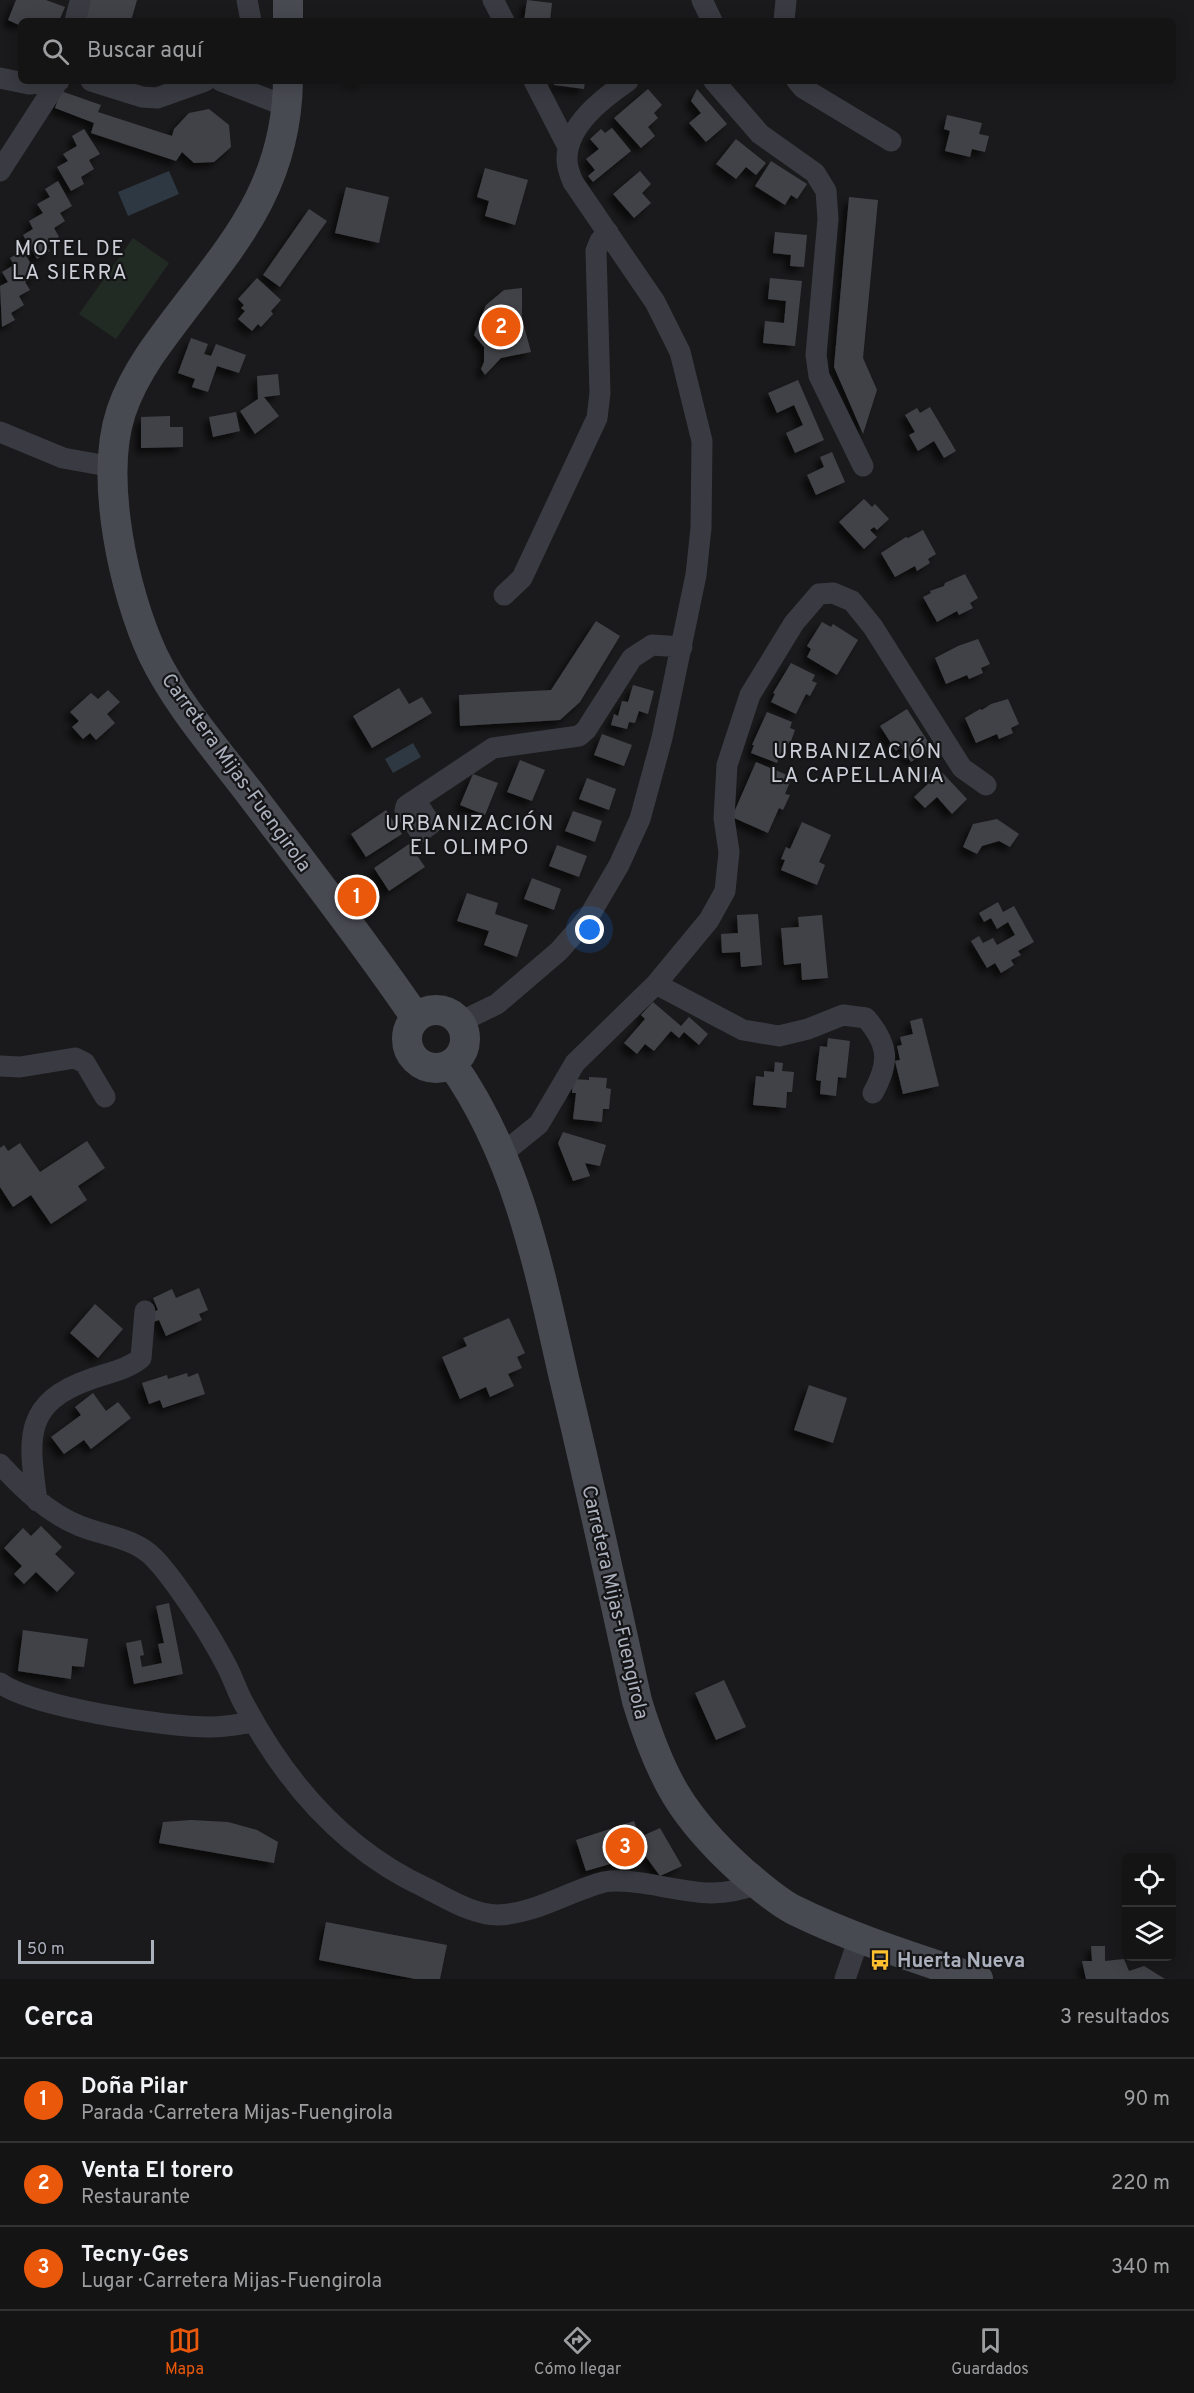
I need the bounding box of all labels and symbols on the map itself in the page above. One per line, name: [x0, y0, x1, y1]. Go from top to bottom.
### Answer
district label: MOTEL DE LA SIERRA: [12, 236, 128, 287]
pin: 2: [482, 304, 520, 350]
street label: Carretera Mijas-Fuengirola: [155, 669, 316, 878]
district label: URBANIZACIÓN LA CAPELLANIA: [771, 738, 945, 790]
district label: URBANIZACIÓN EL OLIMPO: [385, 810, 555, 862]
pin: 1: [338, 874, 376, 920]
your location: [575, 915, 604, 944]
street label: Carretera Mijas-Fuengirola: [574, 1483, 654, 1722]
pin: 3: [606, 1824, 644, 1870]
scale bar: [18, 1937, 154, 1964]
bus stop icon: Huerta Nueva: [868, 1948, 892, 1972]
place label: Huerta Nueva: [897, 1949, 1025, 1975]

